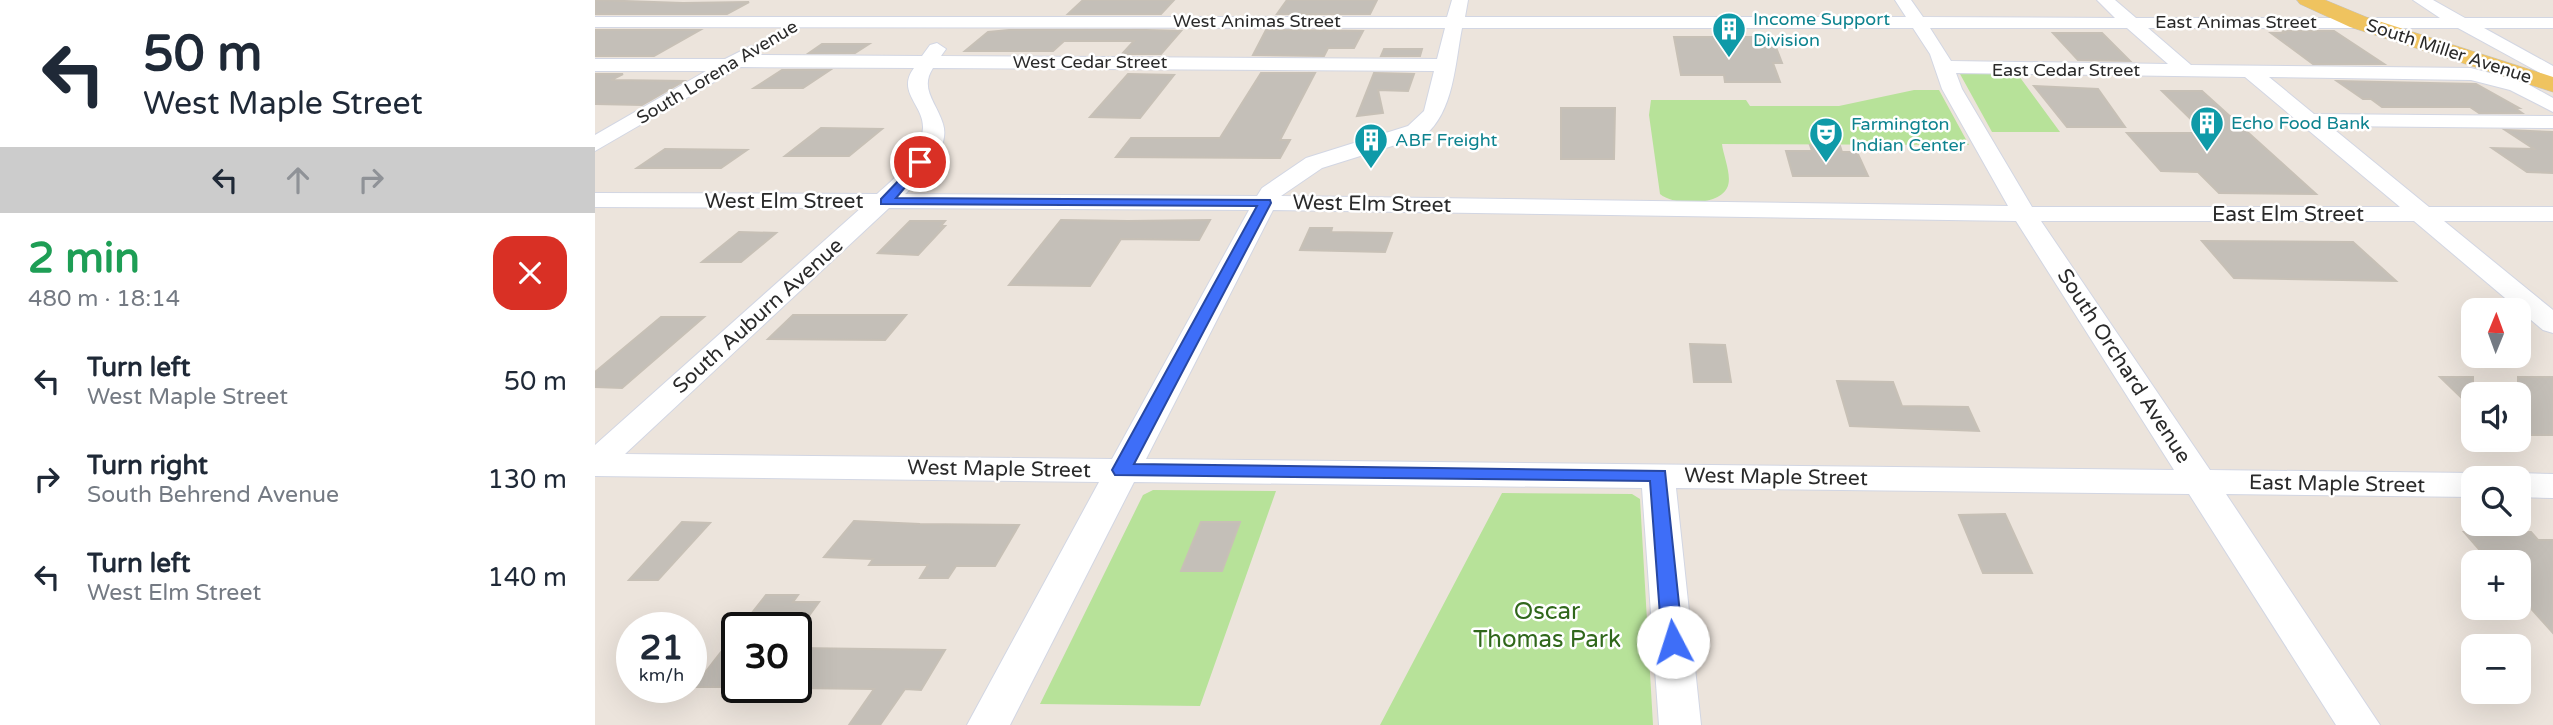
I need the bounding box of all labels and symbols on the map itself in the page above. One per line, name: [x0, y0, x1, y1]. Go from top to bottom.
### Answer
place label: Income Support Division: [1753, 8, 1890, 51]
street label: West Animas Street: [1173, 10, 1341, 32]
building icon: Income Support Division: [1710, 10, 1748, 59]
street label: East Animas Street: [2155, 11, 2317, 33]
street label: South Miller Avenue: [2364, 14, 2534, 88]
street label: South Lorena Avenue: [633, 15, 801, 129]
street label: West Cedar Street: [1013, 51, 1167, 73]
street label: East Cedar Street: [1992, 59, 2140, 81]
building icon: Echo Food Bank: [2188, 104, 2226, 153]
place label: Echo Food Bank: [2231, 112, 2370, 134]
place label: Farmington Indian Center: [1851, 113, 1966, 156]
theatre icon: Farmington Indian Center: [1807, 115, 1845, 164]
building icon: ABF Freight: [1352, 121, 1390, 170]
place label: ABF Freight: [1395, 129, 1497, 151]
pin: [890, 132, 950, 192]
street label: West Elm Street: [704, 189, 864, 214]
street label: West Elm Street: [1292, 190, 1452, 218]
street label: East Elm Street: [2212, 202, 2364, 227]
street label: South Auburn Avenue: [668, 233, 848, 399]
street label: South Orchard Avenue: [2052, 264, 2196, 468]
north arrow: [2461, 298, 2531, 368]
street label: West Maple Street: [907, 455, 1091, 483]
street label: West Maple Street: [1684, 463, 1868, 491]
street label: East Maple Street: [2249, 470, 2425, 498]
park label: Oscar Thomas Park: [1473, 597, 1621, 654]
position arrow: [1636, 605, 1710, 679]
speed limit sign: 30: [721, 612, 812, 703]

